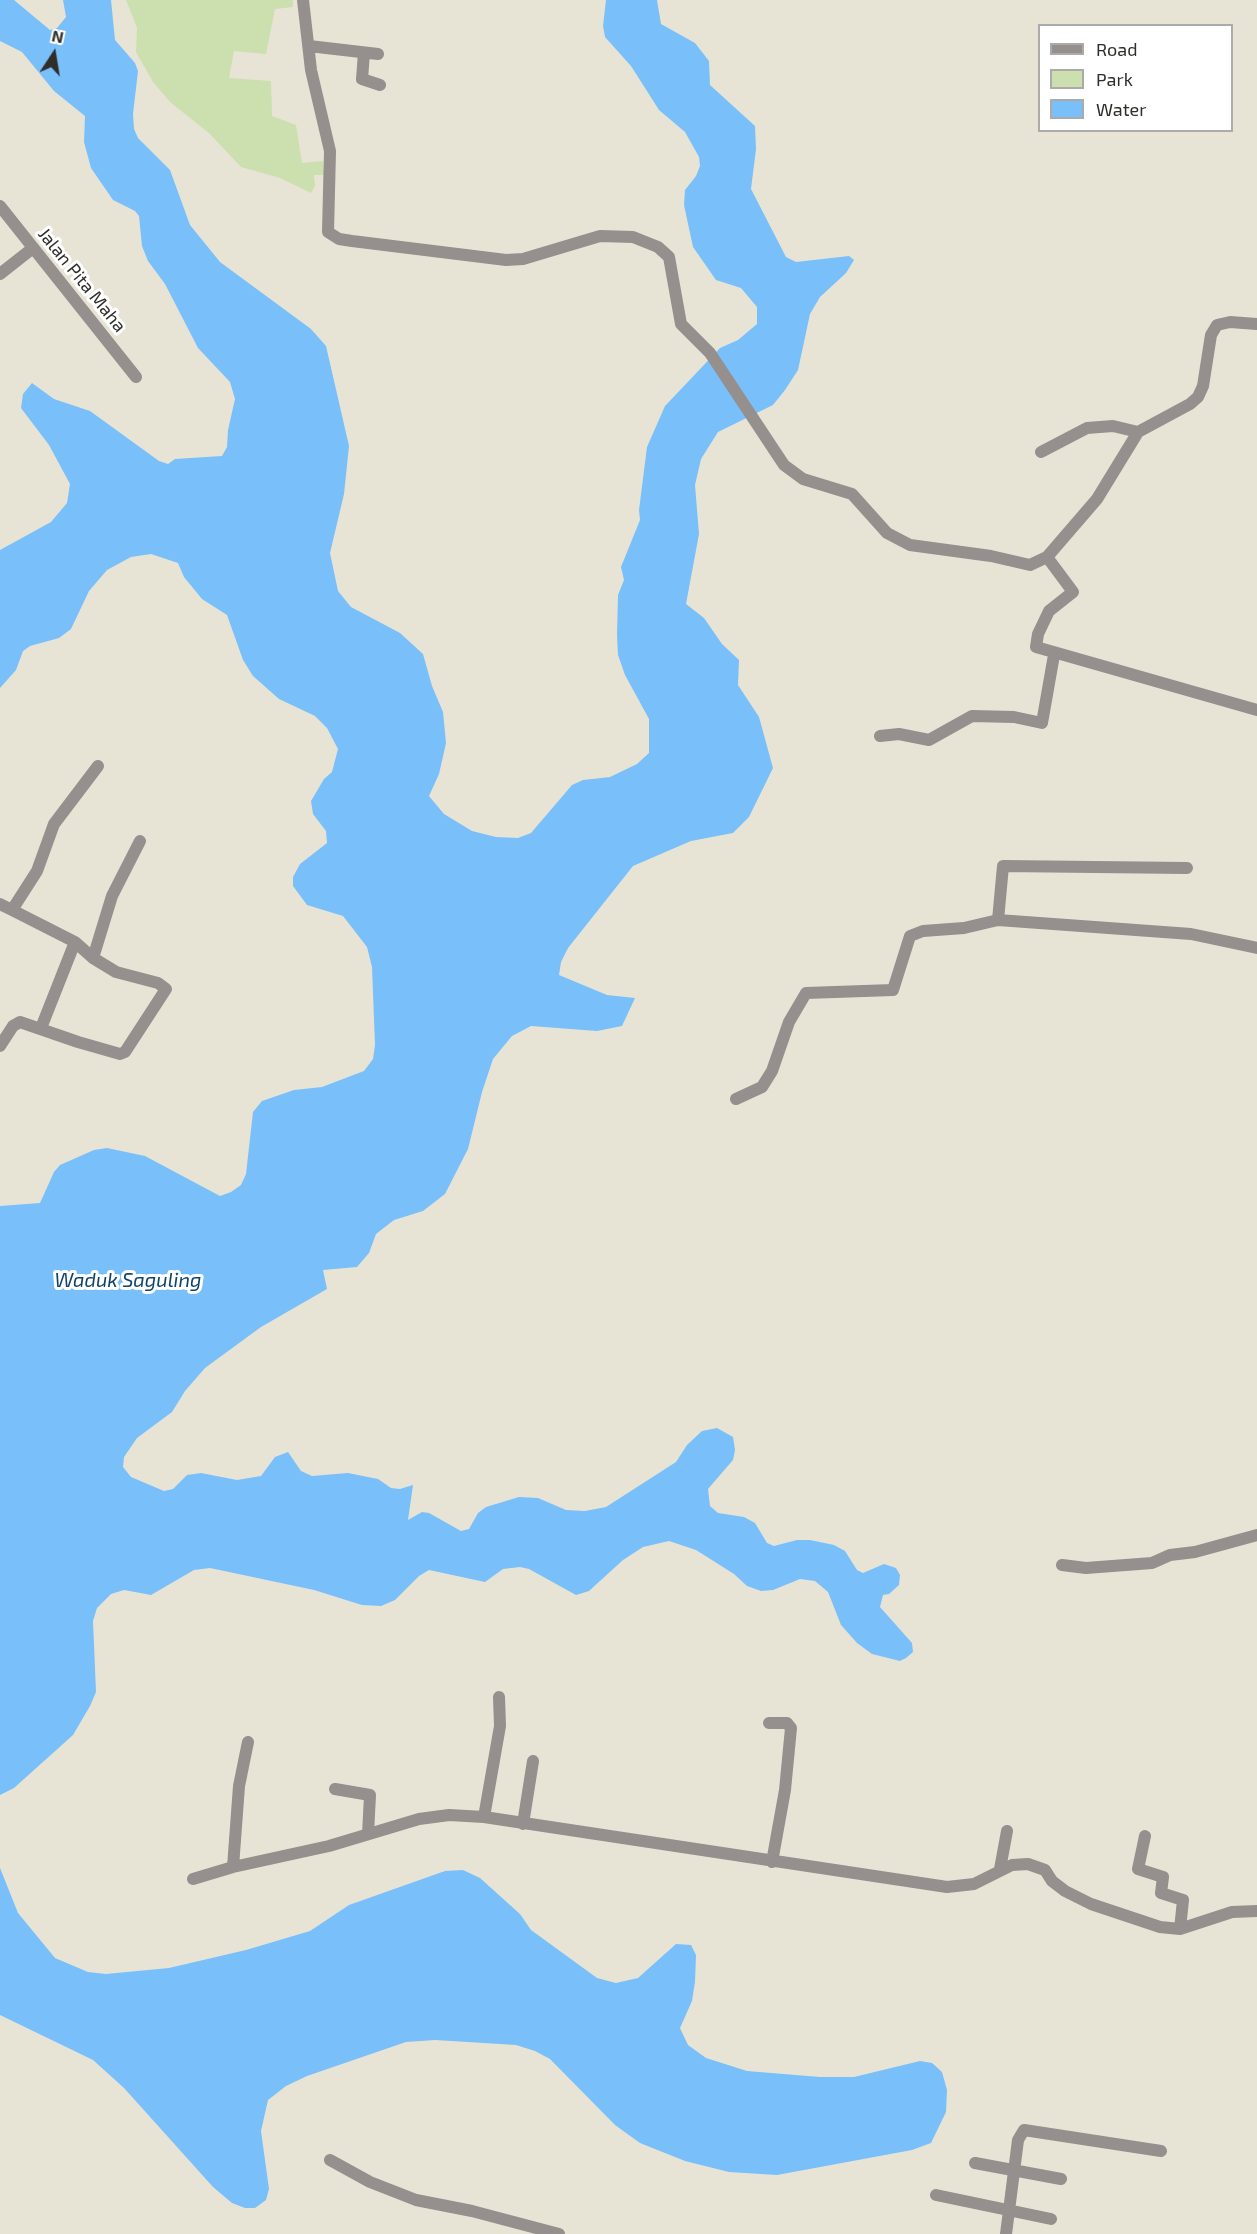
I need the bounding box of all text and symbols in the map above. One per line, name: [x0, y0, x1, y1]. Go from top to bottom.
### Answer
north arrow: [24, 24, 84, 84]
legend: [1038, 24, 1233, 132]
text: N: [50, 25, 65, 46]
text: Road: [1096, 38, 1137, 60]
text: Park: [1096, 68, 1133, 90]
text: Water: [1096, 98, 1146, 120]
street label: Jalan Pita Maha: [33, 224, 131, 336]
water label: Waduk Saguling: [55, 1268, 201, 1292]

